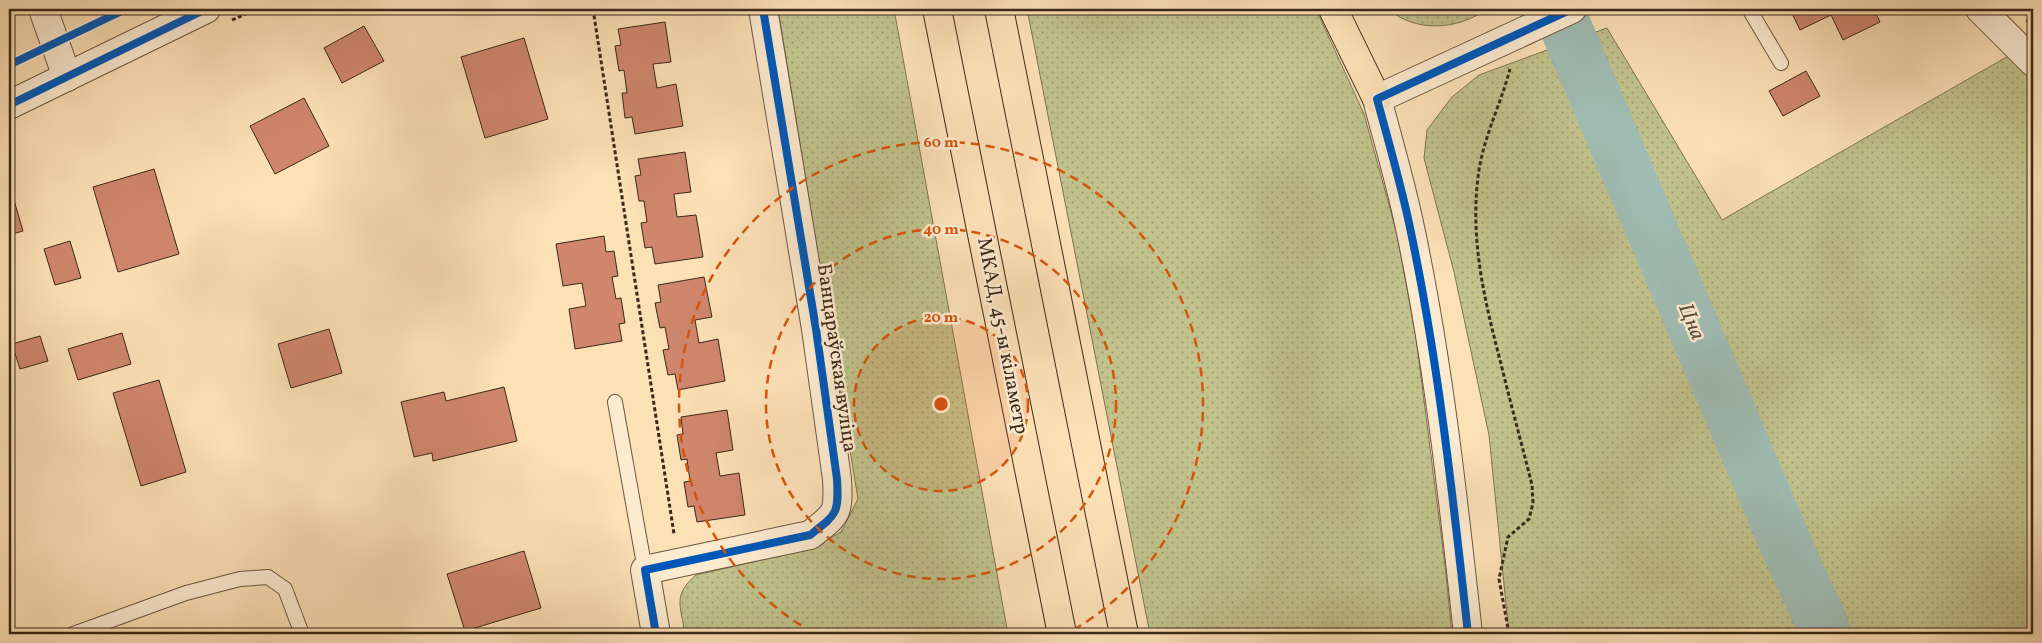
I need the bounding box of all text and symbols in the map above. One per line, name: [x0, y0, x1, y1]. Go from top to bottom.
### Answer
text: 60 m: [924, 133, 959, 154]
text: 40 m: [923, 220, 959, 241]
street label: МКАД, 45-ы кіламетр: [969, 235, 1035, 437]
street label: Банцараўская вуліца: [809, 262, 863, 454]
water label: Цна: [1670, 299, 1712, 345]
text: 20 m: [924, 308, 959, 329]
centre of rings: [932, 395, 950, 413]

